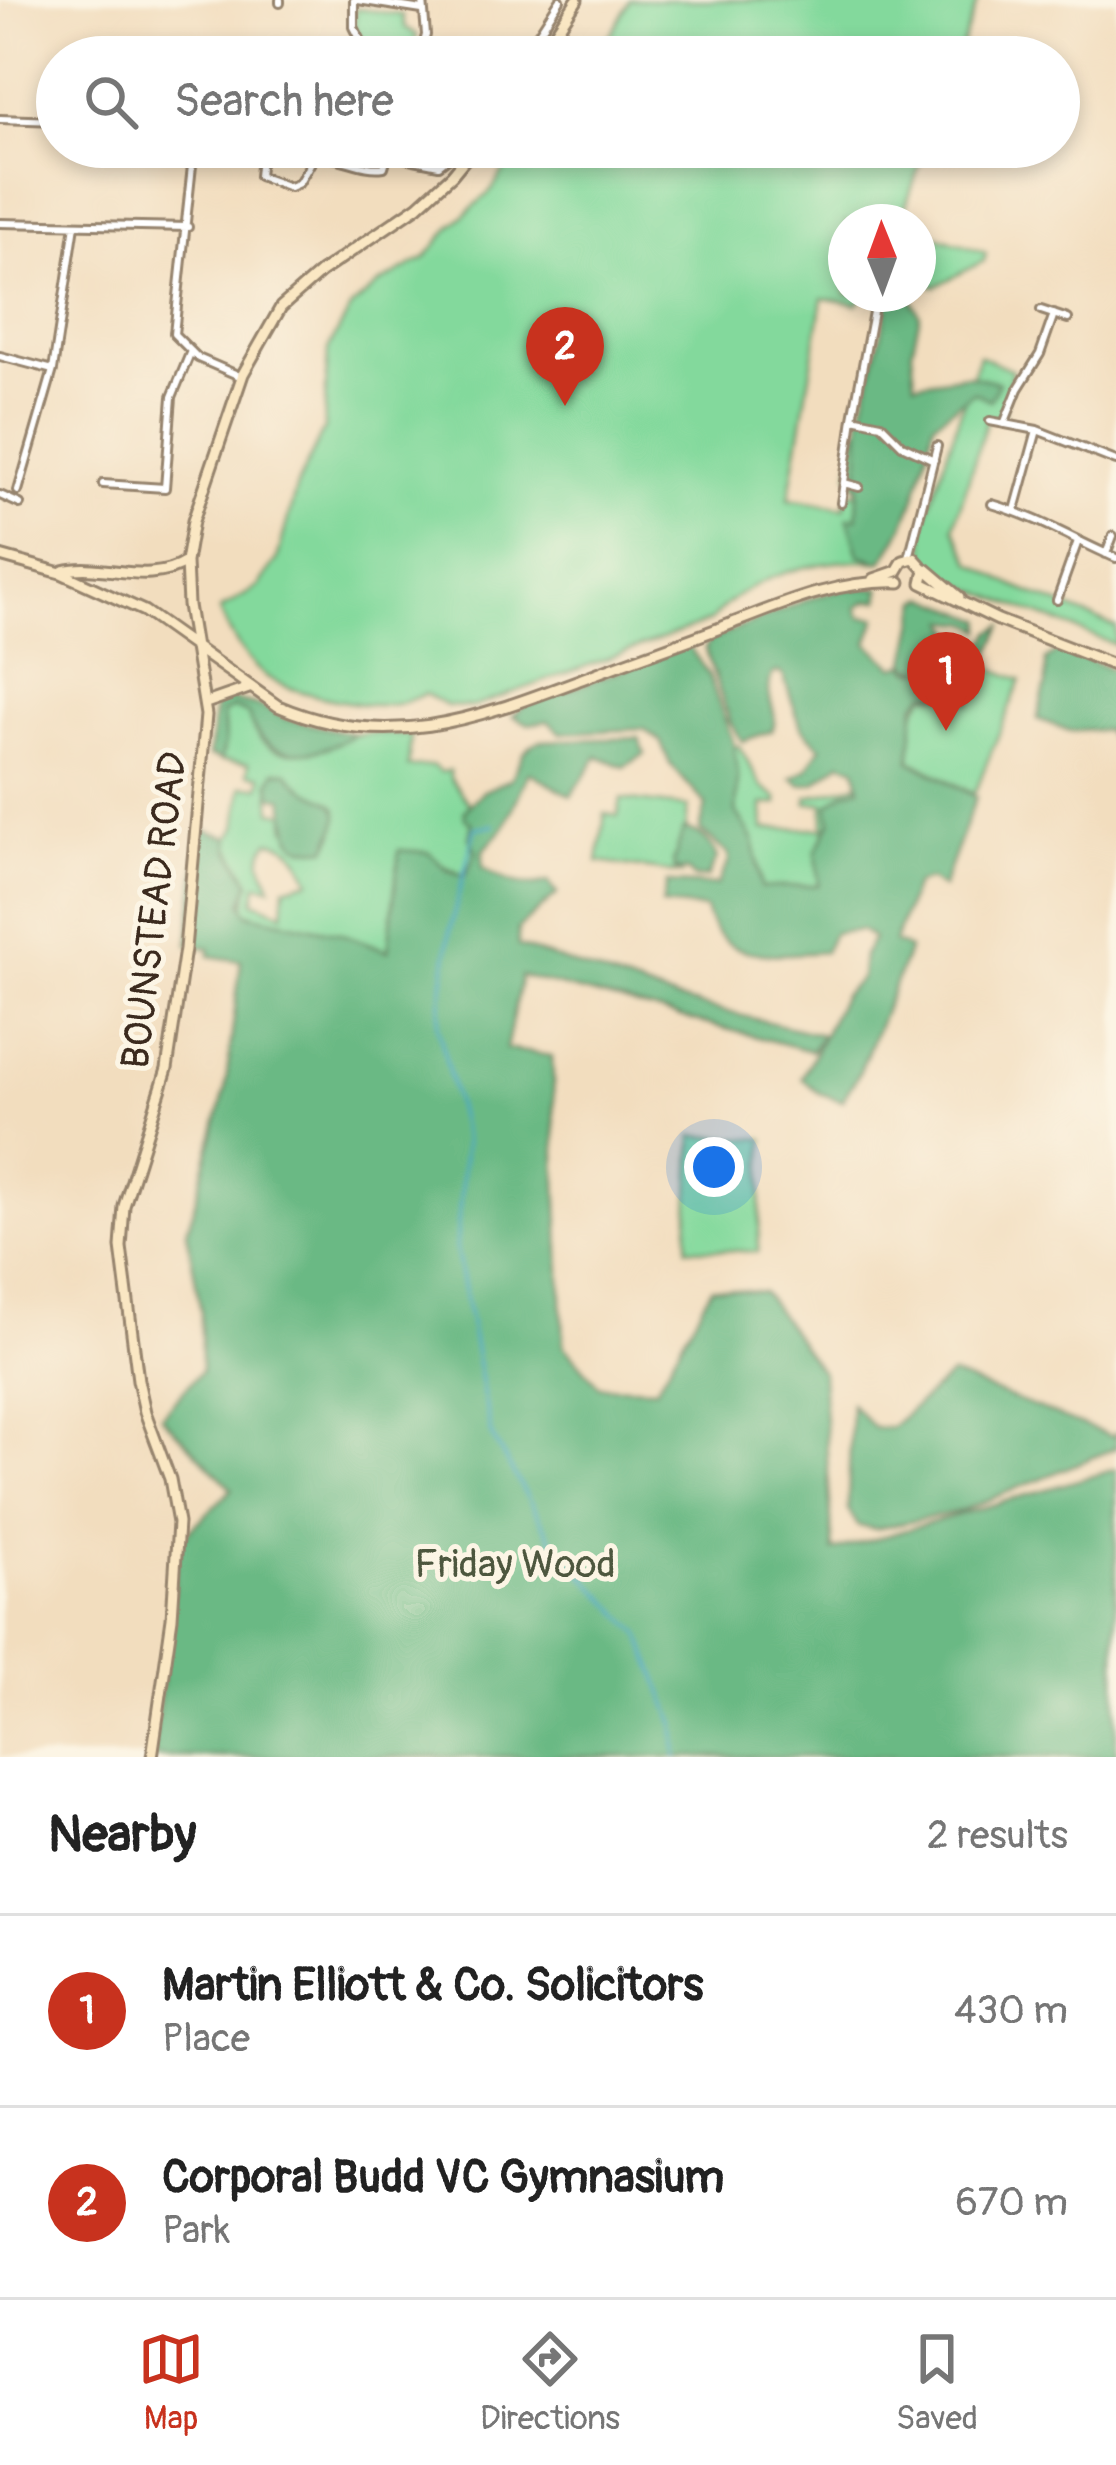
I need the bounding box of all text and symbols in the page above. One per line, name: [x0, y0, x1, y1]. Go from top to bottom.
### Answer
search box: [36, 36, 1080, 168]
icon: search: [78, 69, 144, 135]
text: Search here: [174, 74, 394, 130]
north arrow: [828, 204, 936, 312]
pin: 2: [526, 307, 604, 406]
pin: 1: [907, 632, 985, 731]
street label: BOUNSTEAD ROAD: [111, 749, 198, 1071]
your location: [684, 1137, 744, 1197]
park label: Friday Wood: [414, 1540, 616, 1589]
text: Nearby: [48, 1803, 196, 1867]
text: 2 results: [927, 1811, 1068, 1860]
text: Martin Elliott & Co. Solicitors: [162, 1958, 703, 2014]
text: 1: [79, 1986, 95, 2035]
text: 430 m: [954, 1986, 1068, 2035]
text: Place: [162, 2014, 250, 2063]
text: Corporal Budd VC Gymnasium: [162, 2150, 724, 2206]
text: 2: [76, 2178, 98, 2227]
text: 670 m: [955, 2178, 1068, 2227]
text: Park: [162, 2206, 230, 2255]
tab: Map: [138, 2326, 204, 2439]
tab: Directions: [480, 2326, 620, 2439]
tab: Saved: [896, 2326, 978, 2439]

